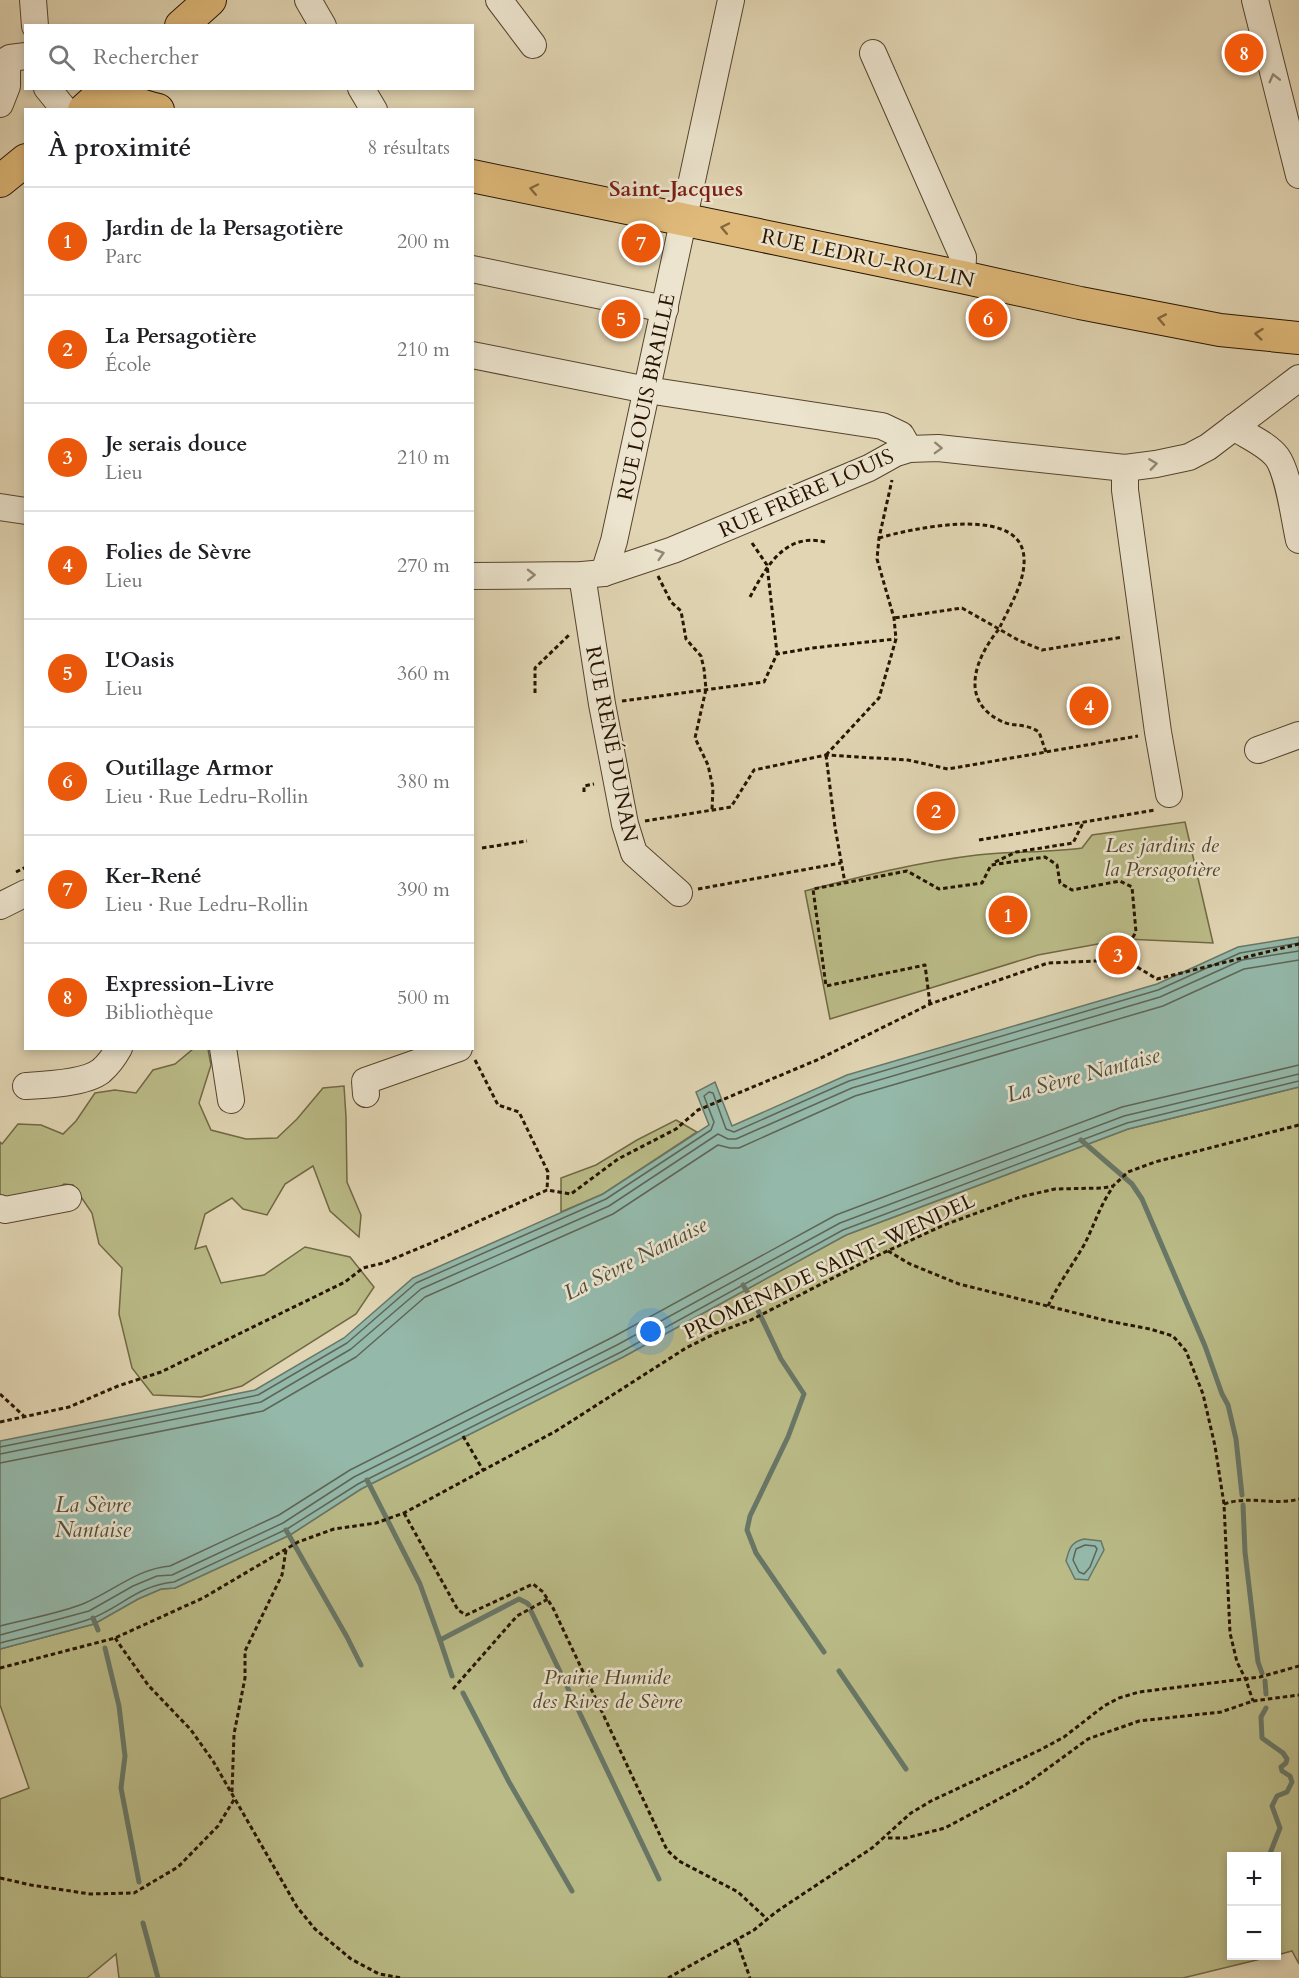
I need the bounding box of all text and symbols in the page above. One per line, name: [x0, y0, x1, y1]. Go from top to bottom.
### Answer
search box: [24, 24, 474, 90]
pin: 8: [1224, 31, 1264, 76]
icon: search: [45, 41, 78, 74]
text: Rechercher: [93, 42, 198, 72]
one-way arrow: [1269, 73, 1282, 83]
text: À proximité: [48, 130, 191, 165]
text: 8 résultats: [367, 134, 450, 161]
district label: Saint-Jacques: [609, 174, 743, 204]
one-way arrow: [529, 183, 539, 196]
text: Jardin de la Persagotière: [105, 213, 344, 243]
pin: 7: [622, 220, 660, 266]
one-way arrow: [720, 222, 730, 235]
street label: RUE LEDRU-ROLLIN: [759, 222, 977, 295]
text: 1: [62, 228, 73, 255]
text: 200 m: [397, 228, 450, 255]
text: Parc: [105, 243, 142, 270]
street label: RUE LOUIS BRAILLE: [610, 291, 683, 503]
pin: 5: [602, 296, 640, 342]
pin: 6: [968, 296, 1008, 340]
one-way arrow: [1158, 313, 1168, 326]
text: La Persagotière: [105, 321, 257, 351]
one-way arrow: [1255, 328, 1264, 341]
text: 2: [62, 336, 73, 363]
text: 210 m: [397, 336, 450, 363]
text: École: [105, 351, 151, 378]
text: Je serais douce: [105, 429, 247, 459]
street label: RUE FRÈRE LOUIS: [714, 442, 898, 545]
one-way arrow: [934, 442, 943, 455]
text: 3: [62, 444, 73, 471]
text: 210 m: [397, 444, 450, 471]
text: Lieu: [105, 459, 143, 486]
one-way arrow: [1148, 459, 1157, 471]
text: Folies de Sèvre: [105, 537, 252, 567]
one-way arrow: [654, 549, 665, 561]
text: 4: [62, 552, 73, 579]
text: 270 m: [397, 552, 450, 579]
text: Lieu: [105, 567, 143, 594]
one-way arrow: [526, 569, 535, 582]
street label: RUE RENÉ DUNAN: [578, 644, 645, 845]
text: L'Oasis: [105, 645, 174, 675]
text: 5: [62, 660, 73, 687]
text: 360 m: [397, 660, 450, 687]
text: Lieu: [105, 675, 143, 702]
pin: 4: [1070, 684, 1108, 728]
text: Outillage Armor: [105, 753, 273, 783]
text: 6: [62, 768, 73, 795]
text: 380 m: [397, 768, 450, 795]
text: Lieu · Rue Ledru-Rollin: [105, 783, 309, 810]
pin: 2: [916, 788, 956, 834]
park label: Les jardins de la Persagotière: [1104, 831, 1221, 884]
text: Ker-René: [105, 861, 202, 891]
text: 7: [62, 876, 73, 903]
text: 390 m: [397, 876, 450, 903]
text: Lieu · Rue Ledru-Rollin: [105, 891, 309, 918]
pin: 1: [988, 892, 1028, 938]
pin: 3: [1098, 932, 1138, 978]
text: Expression-Livre: [105, 969, 274, 999]
text: 8: [62, 984, 73, 1011]
text: 500 m: [397, 984, 450, 1011]
text: Bibliothèque: [105, 999, 214, 1026]
water label: La Sèvre Nantaise: [1003, 1040, 1164, 1110]
street label: PROMENADE SAINT-WENDEL: [679, 1186, 980, 1347]
water label: La Sèvre Nantaise: [559, 1210, 713, 1308]
your location: [636, 1317, 665, 1346]
water label: La Sèvre Nantaise: [55, 1490, 131, 1545]
park label: Prairie Humide des Rives de Sèvre: [532, 1663, 683, 1716]
map controls: [1227, 1852, 1281, 1960]
button: +: [1227, 1852, 1281, 1906]
button: −: [1227, 1906, 1281, 1960]

